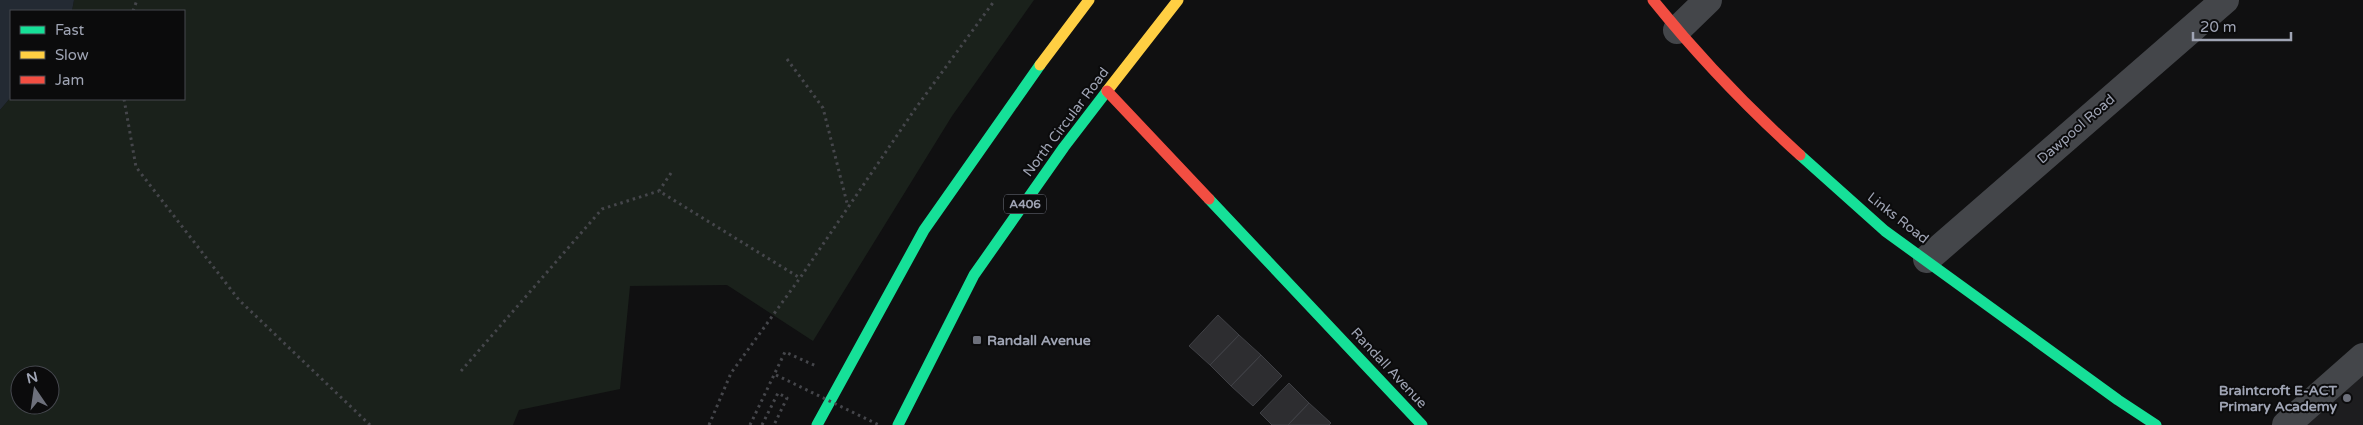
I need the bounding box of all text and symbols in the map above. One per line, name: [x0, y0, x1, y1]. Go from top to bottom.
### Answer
legend: [10, 10, 185, 100]
scale bar: [2193, 10, 2290, 42]
text: 20 m: [2200, 18, 2237, 36]
text: Fast: [55, 21, 85, 39]
text: Slow: [55, 46, 89, 64]
street label: North Circular Road: [1019, 64, 1113, 180]
text: Jam: [55, 71, 84, 89]
street label: Dawpool Road: [2034, 91, 2118, 167]
street label: Links Road: [1864, 189, 1932, 247]
road number: A406: [1004, 194, 1046, 213]
street label: Randall Avenue: [1347, 324, 1431, 412]
place label: Randall Avenue: [987, 332, 1091, 349]
marker: Randall Avenue: [971, 334, 983, 346]
north arrow: [10, 365, 60, 415]
text: N: [25, 368, 40, 387]
place label: Braintcroft E-ACT Primary Academy: [2219, 382, 2337, 415]
marker: Braintcroft E-ACT Primary Academy: [2341, 392, 2353, 404]

